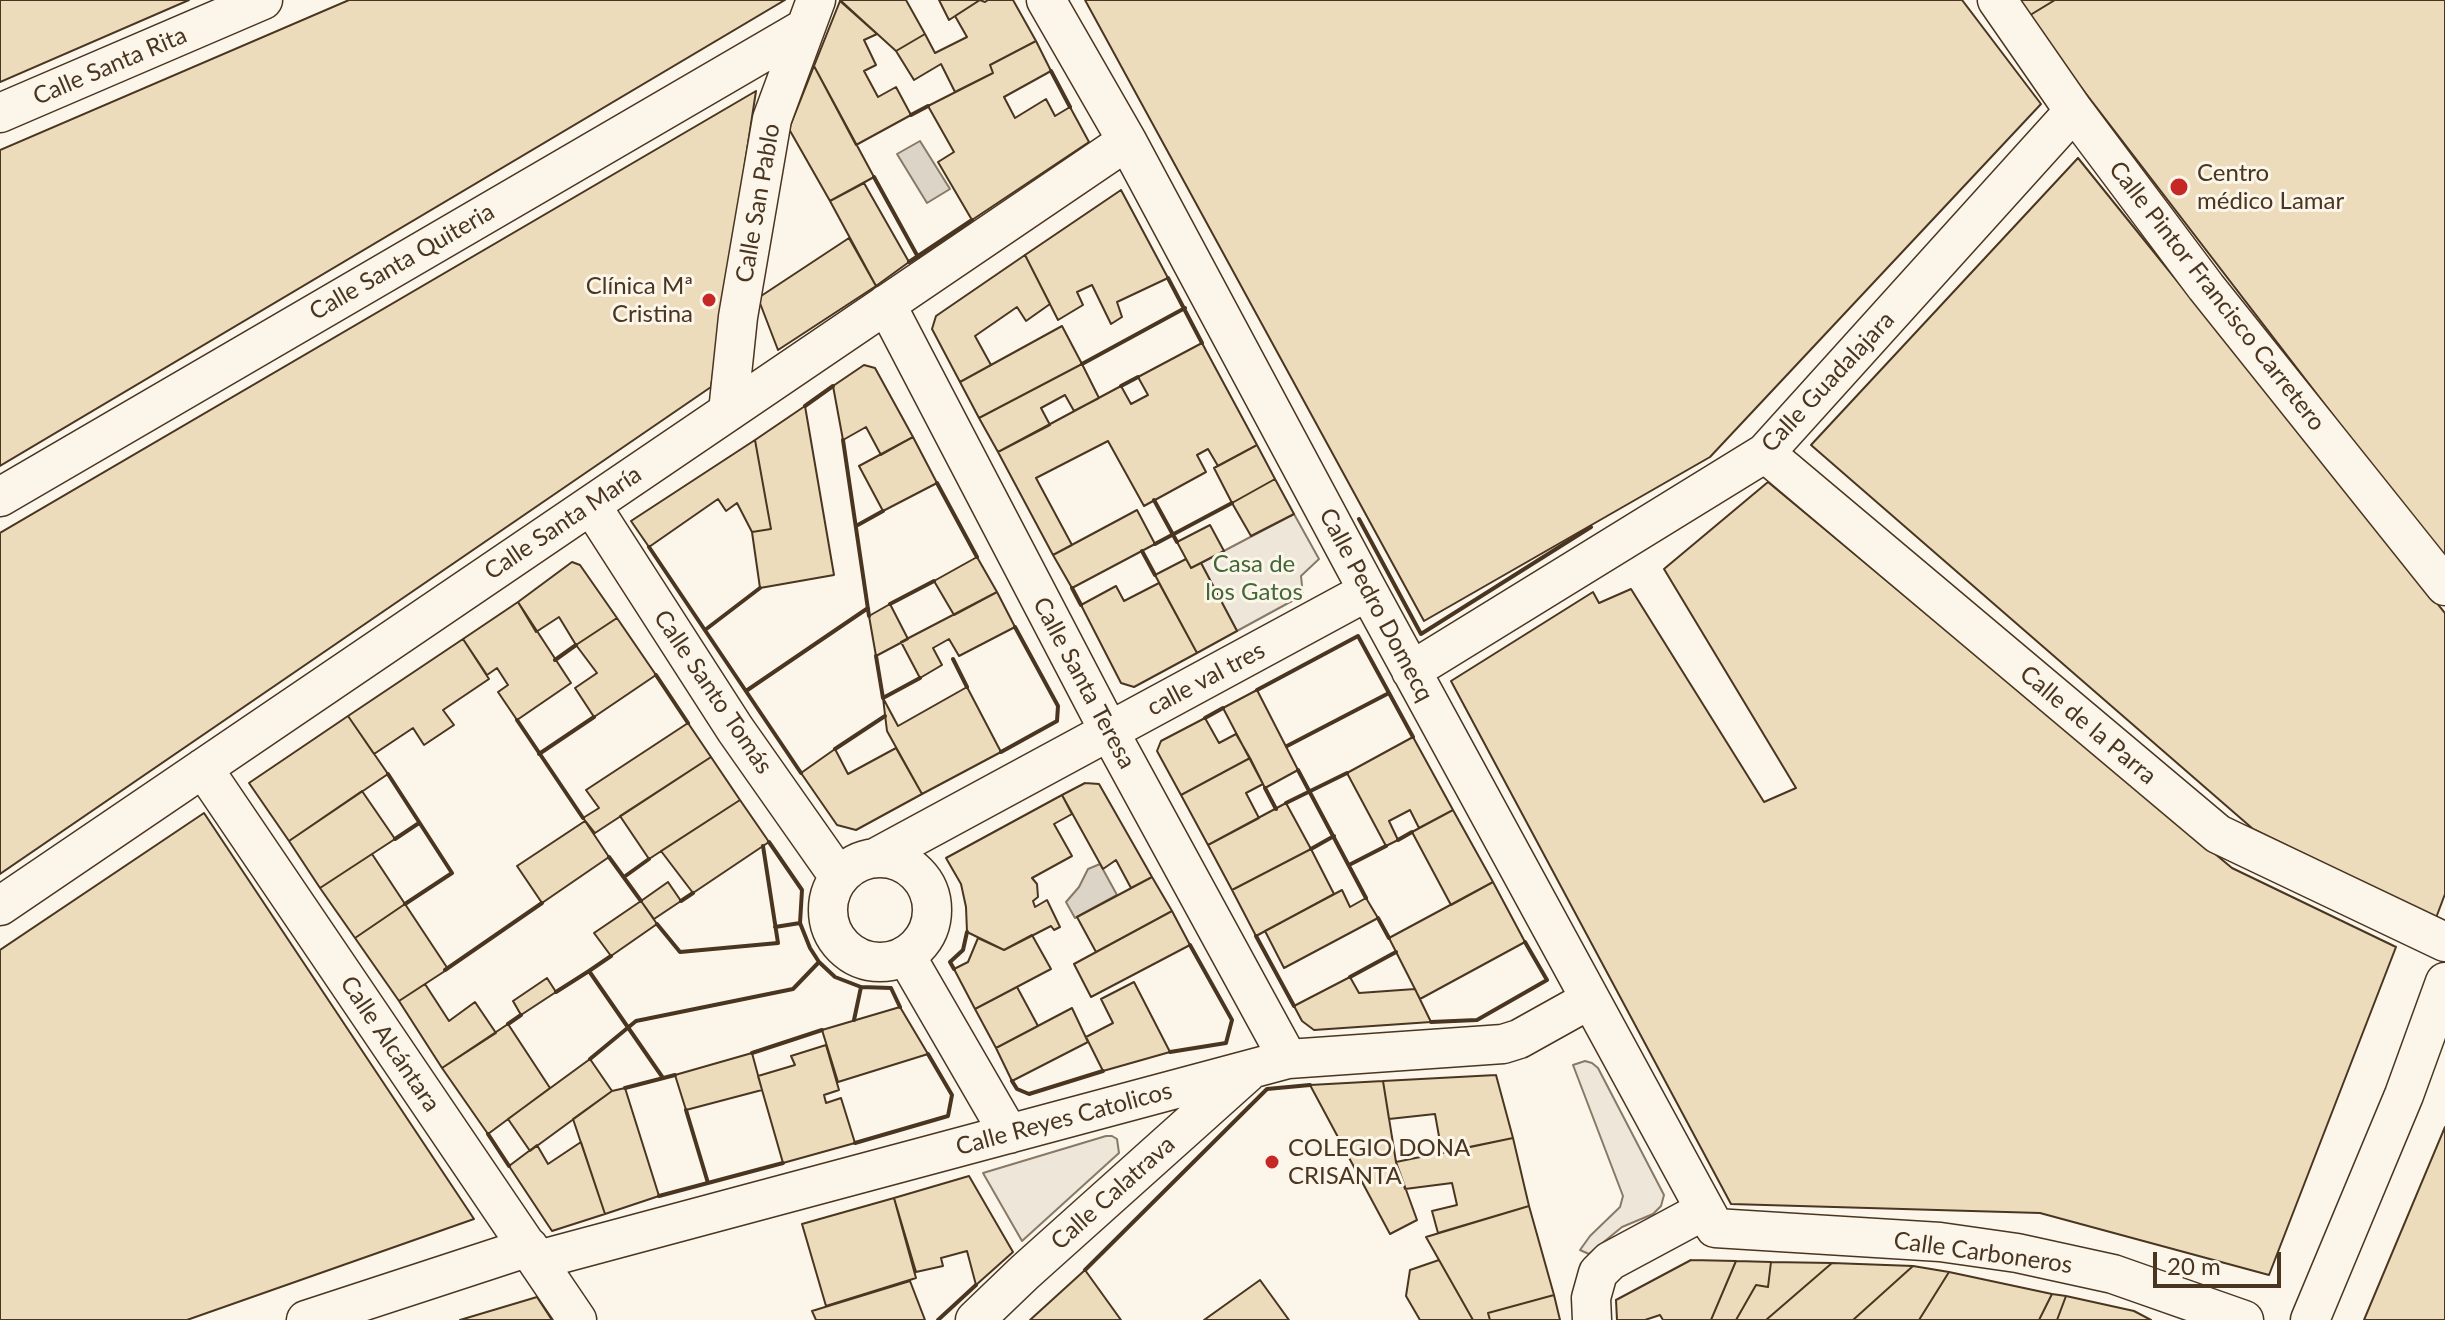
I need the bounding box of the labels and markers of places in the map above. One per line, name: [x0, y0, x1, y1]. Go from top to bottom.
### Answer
place label: Centro médico Lamar: [2197, 159, 2344, 215]
marker: Centro médico Lamar: [2168, 176, 2190, 198]
place label: Clínica Mª Cristina: [586, 272, 693, 328]
marker: Clínica Mª Cristina: [700, 291, 718, 309]
place label: COLEGIO DONA CRISANTA: [1288, 1134, 1470, 1190]
marker: COLEGIO DONA CRISANTA: [1263, 1153, 1281, 1171]

